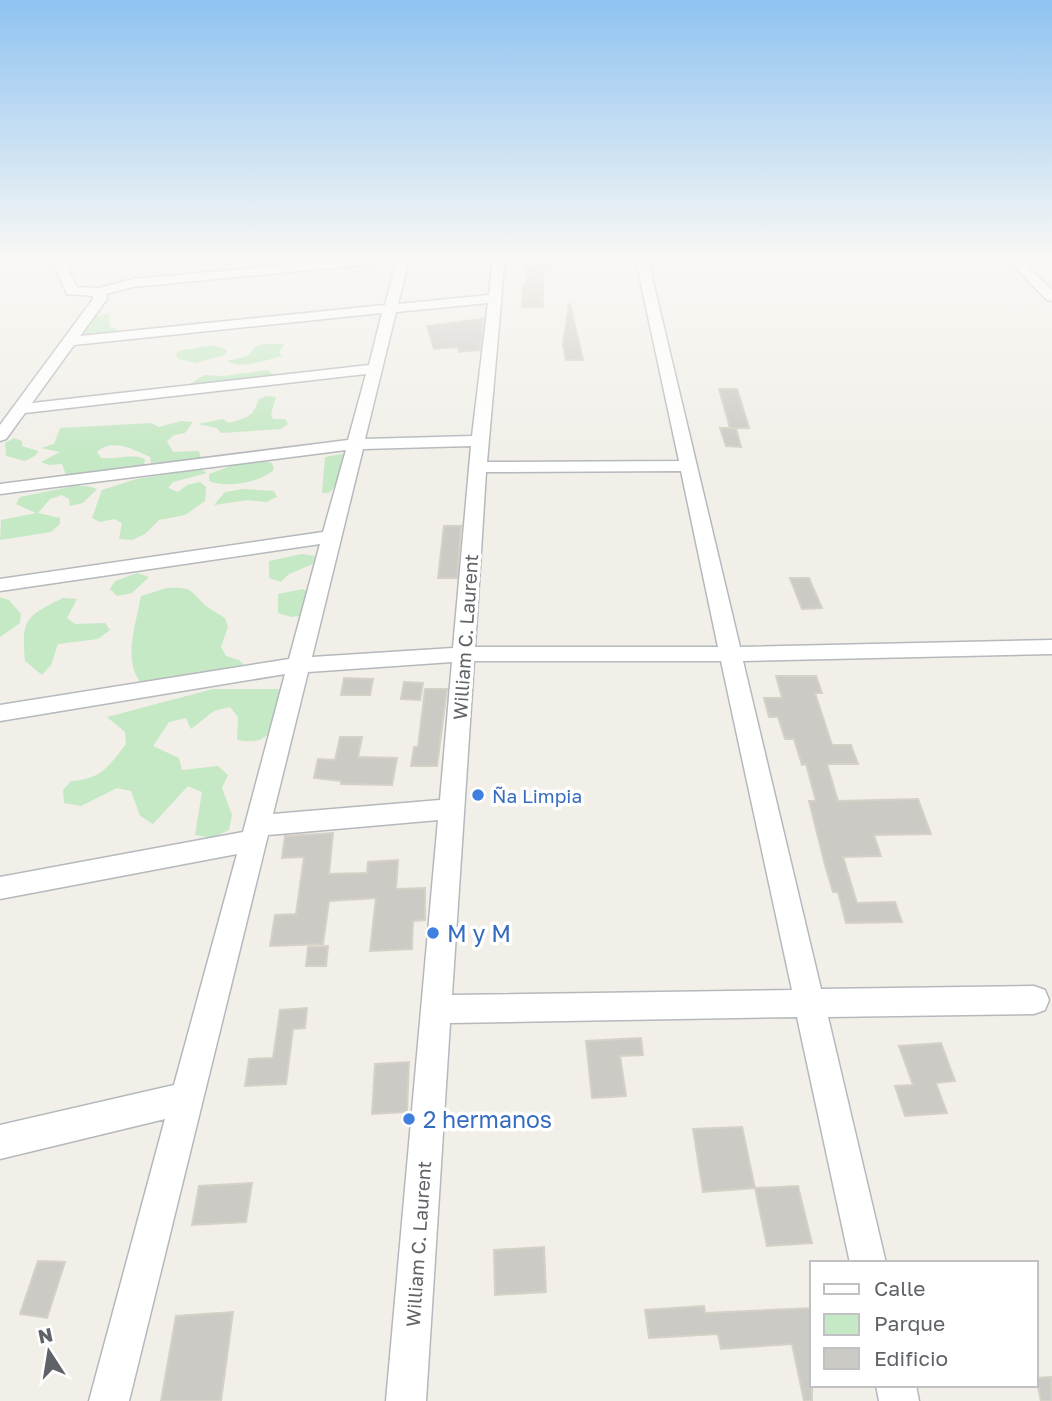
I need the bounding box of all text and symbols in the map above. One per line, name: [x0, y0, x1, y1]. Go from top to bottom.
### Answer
street label: William C. Laurent: [448, 553, 482, 721]
place label: Ña Limpia: [492, 784, 582, 807]
marker: Ña Limpia: [470, 787, 486, 803]
place label: M y M: [447, 919, 511, 947]
marker: M y M: [425, 925, 441, 941]
place label: 2 hermanos: [423, 1105, 552, 1133]
marker: 2 hermanos: [401, 1111, 417, 1127]
street label: William C. Laurent: [401, 1160, 435, 1328]
legend: [810, 1261, 1038, 1387]
text: Calle: [874, 1275, 926, 1301]
text: Parque: [874, 1310, 945, 1336]
north arrow: [14, 1317, 84, 1387]
text: N: [36, 1322, 55, 1348]
text: Edificio: [874, 1345, 948, 1371]

